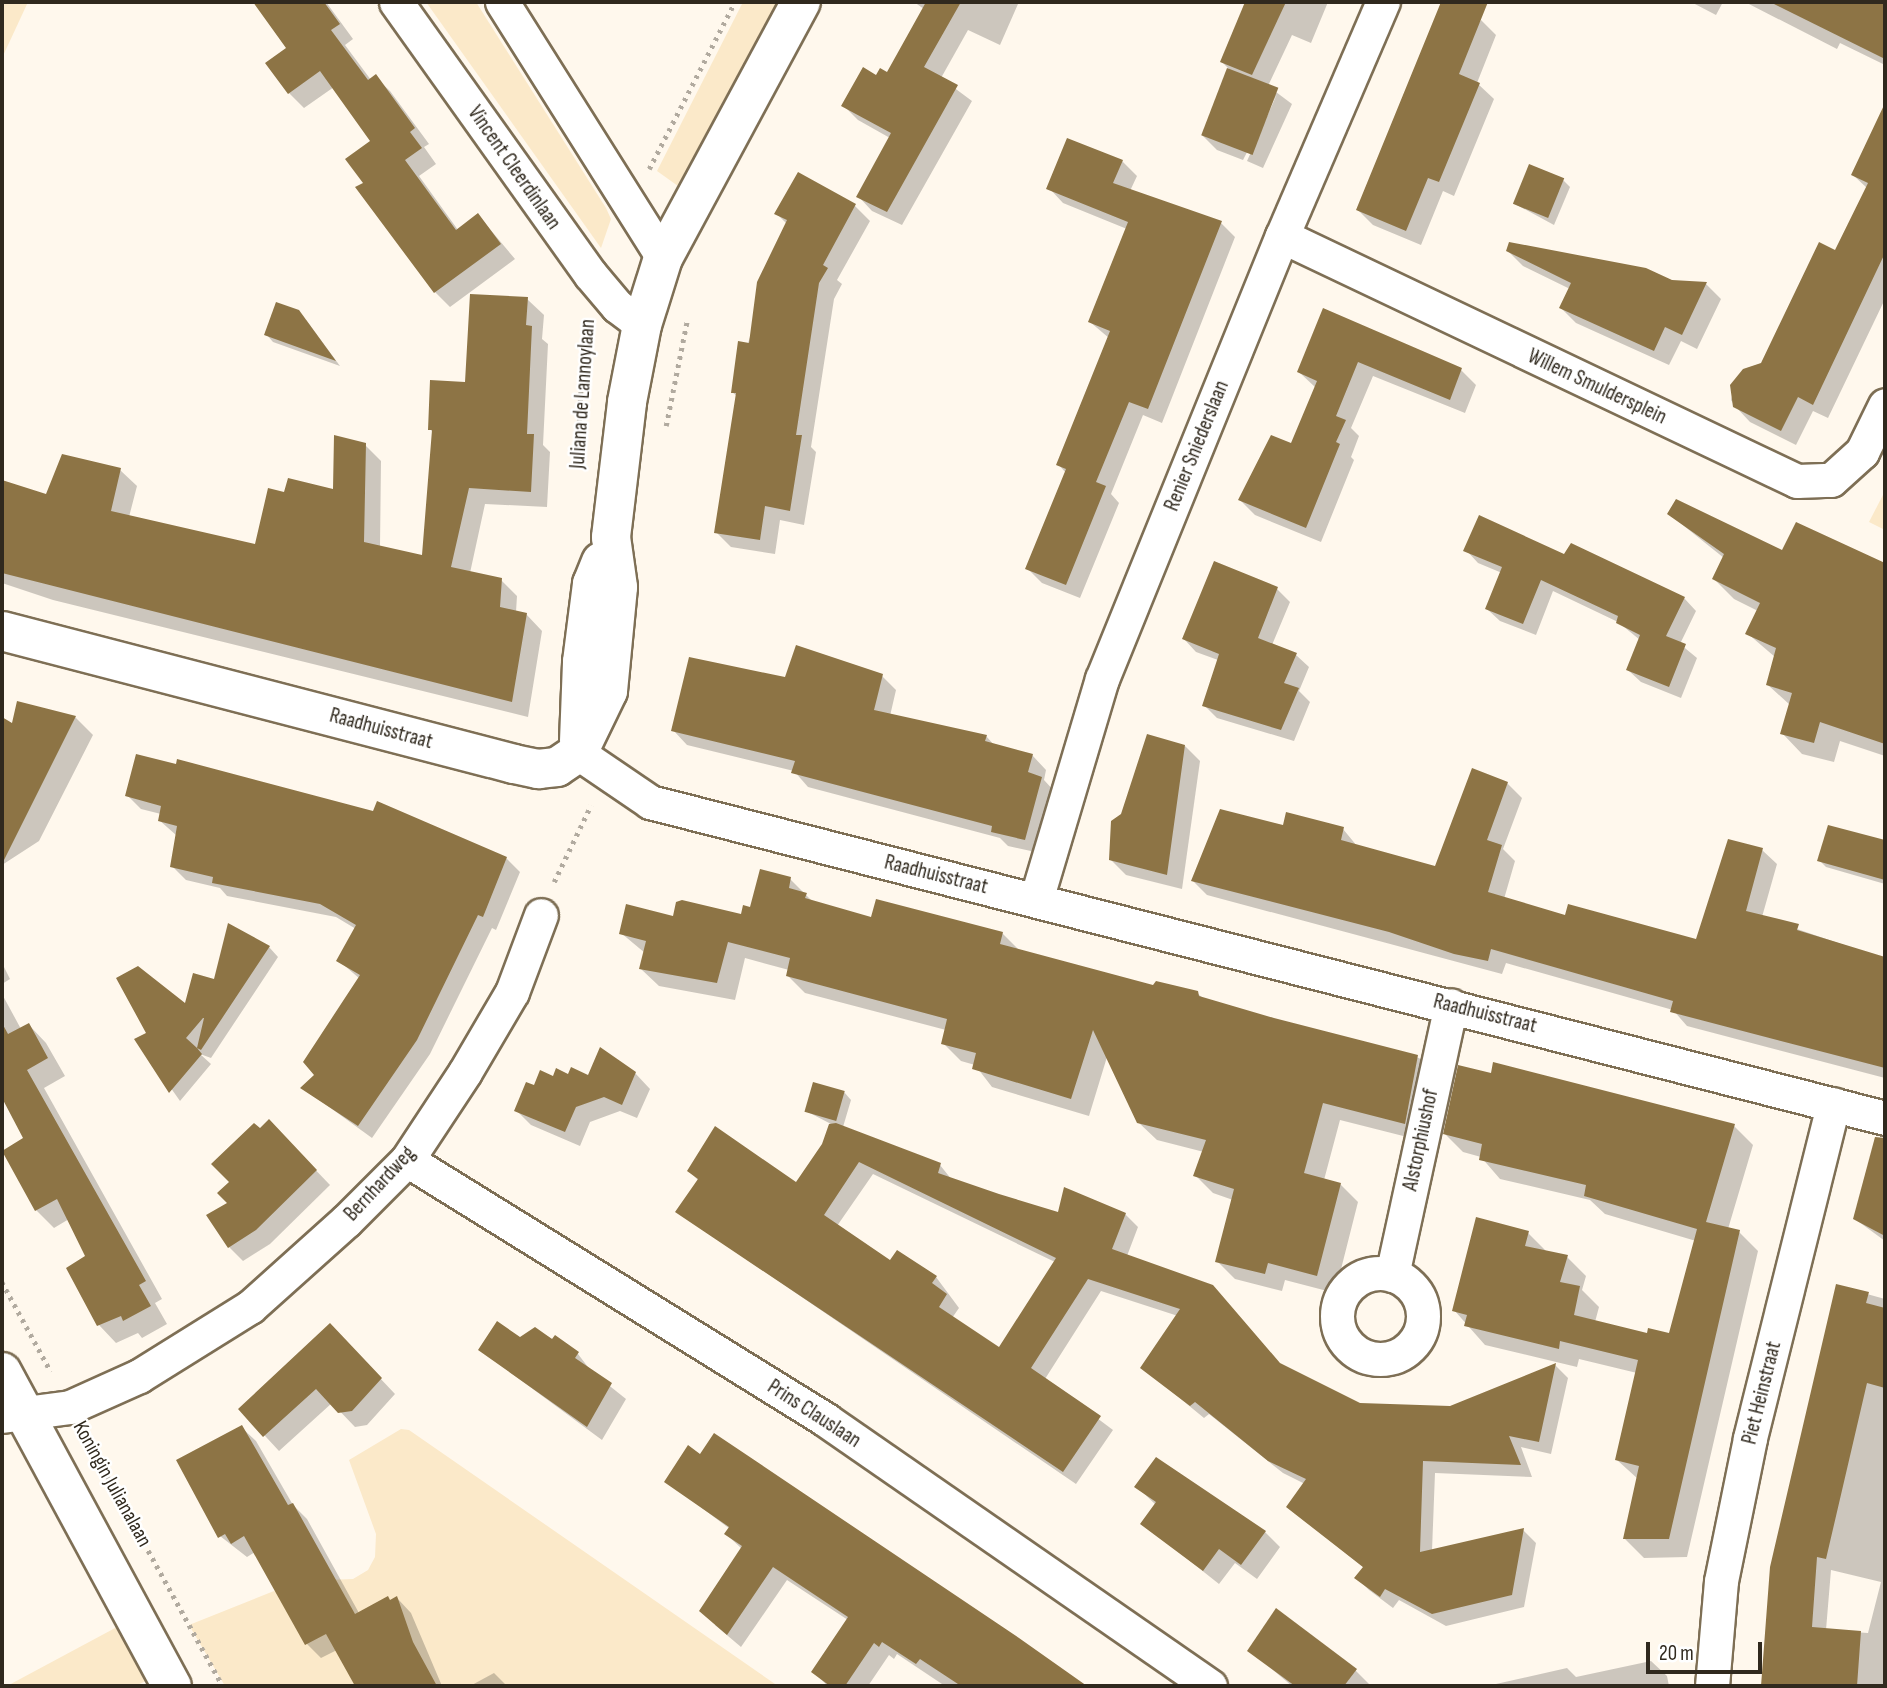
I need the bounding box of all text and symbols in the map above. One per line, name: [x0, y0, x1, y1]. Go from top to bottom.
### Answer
street label: Vincent Cleerdinlaan: [462, 101, 566, 235]
street label: Juliana de Lannoylaan: [565, 318, 601, 470]
street label: Willem Smuldersplein: [1524, 344, 1670, 430]
street label: Renier Sniederslaan: [1159, 377, 1235, 515]
street label: Raadhuisstraat: [327, 703, 435, 755]
street label: Raadhuisstraat: [882, 850, 990, 900]
street label: Raadhuisstraat: [1431, 989, 1539, 1039]
street label: Alstorphiushof: [1398, 1087, 1444, 1193]
street label: Bernhardweg: [339, 1141, 421, 1227]
street label: Piet Heinstraat: [1737, 1339, 1787, 1447]
street label: Prins Clauslaan: [763, 1375, 865, 1453]
street label: Koningin Julianalaan: [67, 1417, 157, 1551]
scale bar: [1649, 1628, 1764, 1672]
text: 20 m: [1659, 1641, 1694, 1666]

